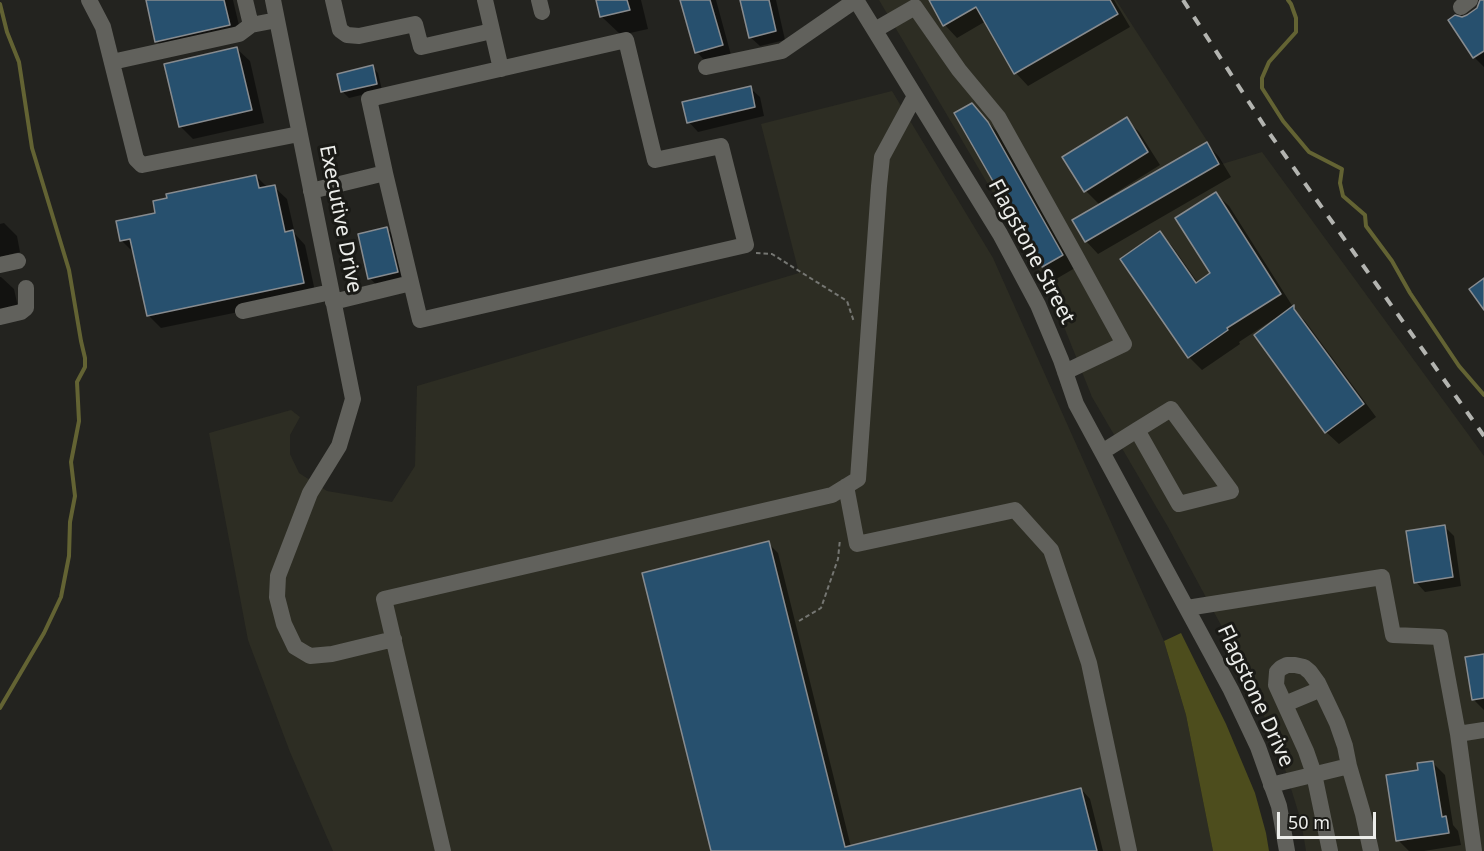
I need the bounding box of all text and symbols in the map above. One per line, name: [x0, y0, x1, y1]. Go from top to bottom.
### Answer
street label: Executive Drive: [313, 143, 367, 295]
street label: Flagstone Street: [982, 175, 1080, 329]
street label: Flagstone Drive: [1211, 621, 1299, 771]
scale bar: [1280, 800, 1379, 838]
text: 50 m: [1288, 810, 1330, 834]

